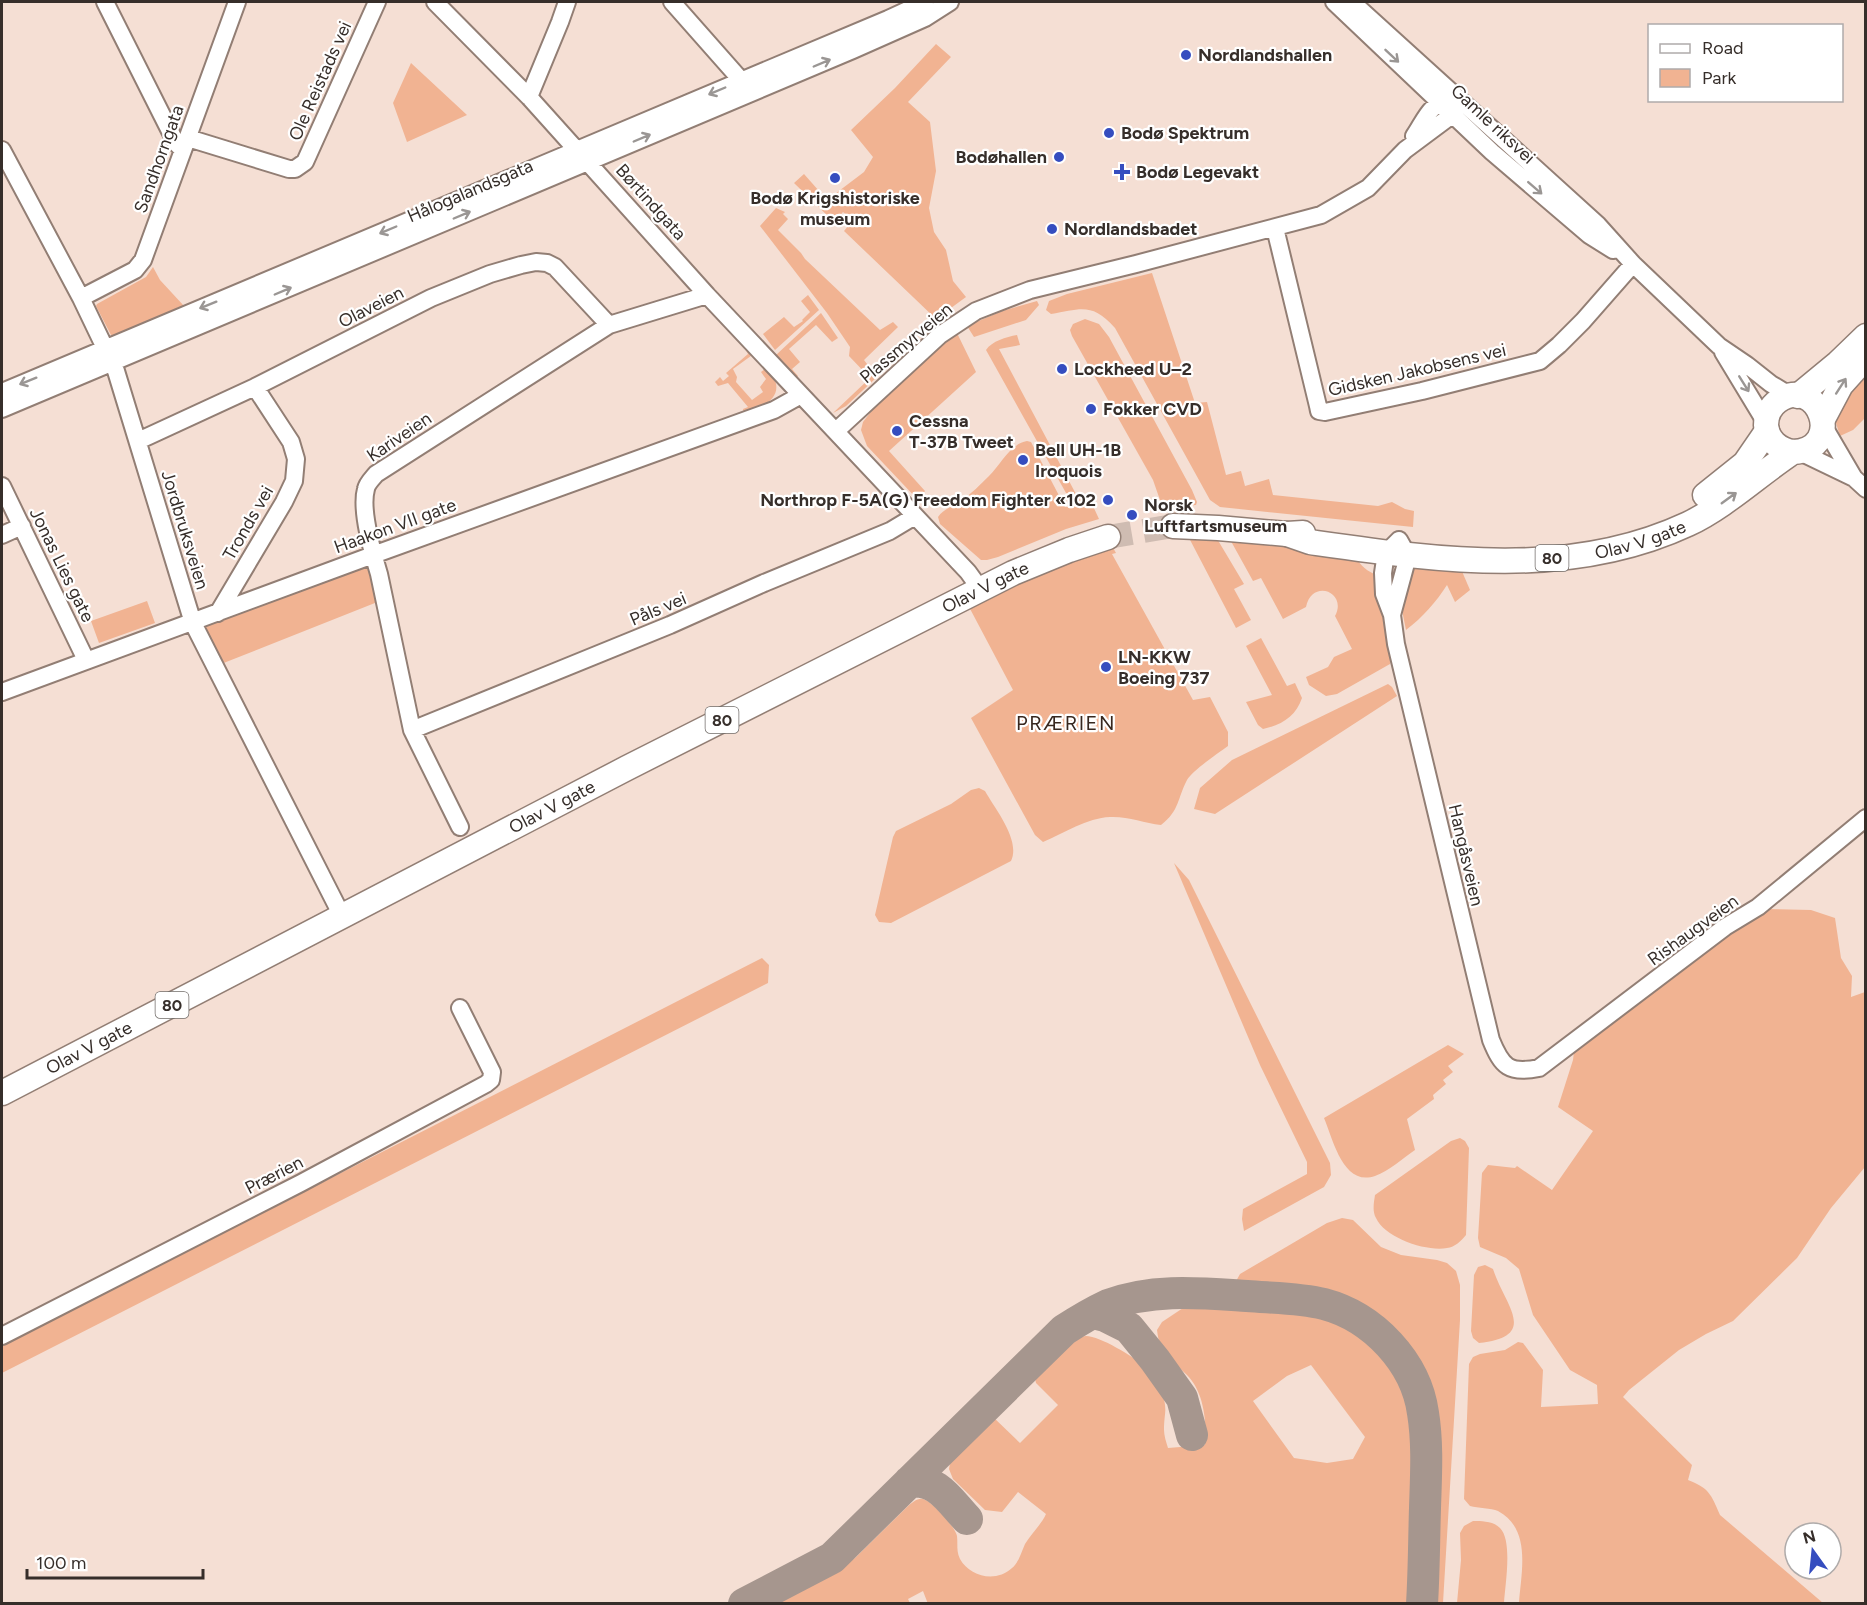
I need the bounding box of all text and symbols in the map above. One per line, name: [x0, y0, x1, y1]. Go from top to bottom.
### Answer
street label: Ole Reistads vei: [284, 18, 356, 144]
legend: [1648, 24, 1843, 102]
text: Road: [1702, 37, 1743, 59]
place label: Nordlandshallen: [1198, 44, 1332, 66]
marker: Nordlandshallen: [1179, 48, 1193, 62]
one-way arrow: [1384, 49, 1399, 63]
one-way arrow: [812, 57, 830, 68]
text: Park: [1702, 67, 1737, 89]
street label: Gamle riksvei: [1446, 79, 1540, 169]
one-way arrow: [708, 86, 726, 97]
street label: Sandhorngata: [129, 102, 189, 216]
place label: Bodø Spektrum: [1121, 122, 1249, 144]
marker: Bodø Spektrum: [1102, 126, 1116, 140]
one-way arrow: [633, 132, 651, 143]
place label: Bodøhallen: [956, 146, 1047, 168]
marker: Bodøhallen: [1052, 150, 1066, 164]
street label: Hålogalandsgata: [404, 155, 536, 227]
street label: Børtindgata: [611, 159, 691, 245]
place label: Bodø Legevakt: [1136, 161, 1259, 183]
marker: Bodø Legevakt: [1113, 163, 1131, 181]
marker: Bodø Krigshistoriske museum: [828, 171, 842, 185]
one-way arrow: [1527, 182, 1543, 195]
place label: Bodø Krigshistoriske museum: [750, 187, 920, 230]
one-way arrow: [452, 209, 471, 220]
place label: Nordlandsbadet: [1064, 218, 1198, 240]
marker: Nordlandsbadet: [1045, 222, 1059, 236]
one-way arrow: [379, 225, 397, 236]
street label: Olaveien: [335, 281, 407, 333]
one-way arrow: [273, 285, 291, 296]
street label: Plassmyrveien: [855, 298, 957, 388]
one-way arrow: [199, 300, 217, 311]
street label: Gidsken Jakobsens vei: [1326, 339, 1508, 401]
place label: Lockheed U–2: [1074, 358, 1192, 380]
marker: Lockheed U–2: [1055, 362, 1069, 376]
one-way arrow: [1738, 375, 1750, 392]
one-way arrow: [20, 376, 38, 387]
one-way arrow: [1835, 378, 1847, 395]
place label: Fokker CVD: [1103, 398, 1202, 420]
marker: Fokker CVD: [1084, 402, 1098, 416]
street label: Kariveien: [362, 407, 436, 467]
place label: Cessna T-37B Tweet: [909, 410, 1014, 453]
marker: Cessna T-37B Tweet: [890, 424, 904, 438]
place label: Bell UH-1B Iroquois: [1035, 439, 1121, 482]
marker: Bell UH-1B Iroquois: [1016, 453, 1030, 467]
street label: Jordbruksveien: [156, 468, 214, 592]
street label: Tronds vei: [218, 482, 278, 564]
place label: Northrop F-5A(G) Freedom Fighter «102: [760, 489, 1096, 511]
one-way arrow: [1721, 492, 1737, 504]
marker: Northrop F-5A(G) Freedom Fighter «102: [1101, 493, 1115, 507]
street label: Haakon VII gate: [331, 494, 459, 558]
place label: Norsk Luftfartsmuseum: [1144, 494, 1287, 537]
street label: Jonas Lies gate: [25, 504, 99, 626]
marker: Norsk Luftfartsmuseum: [1125, 508, 1139, 522]
street label: Olav V gate: [1593, 515, 1689, 564]
road number: 80: [1536, 545, 1568, 571]
street label: Olav V gate: [938, 557, 1032, 618]
street label: Påls vei: [626, 587, 690, 631]
place label: LN-KKW Boeing 737: [1118, 646, 1210, 689]
marker: LN-KKW Boeing 737: [1099, 660, 1113, 674]
road number: 80: [706, 707, 738, 733]
district label: PRÆRIEN: [1016, 711, 1116, 735]
street label: Olav V gate: [505, 775, 599, 838]
street label: Hangåsveien: [1444, 802, 1488, 908]
street label: Rishaugveien: [1643, 890, 1743, 970]
road number: 80: [156, 992, 188, 1018]
street label: Olav V gate: [42, 1016, 136, 1079]
street label: Prærien: [241, 1151, 307, 1199]
north arrow: [1783, 1521, 1843, 1581]
text: N: [1801, 1526, 1818, 1548]
scale bar: [27, 1542, 202, 1580]
text: 100 m: [36, 1552, 86, 1574]

